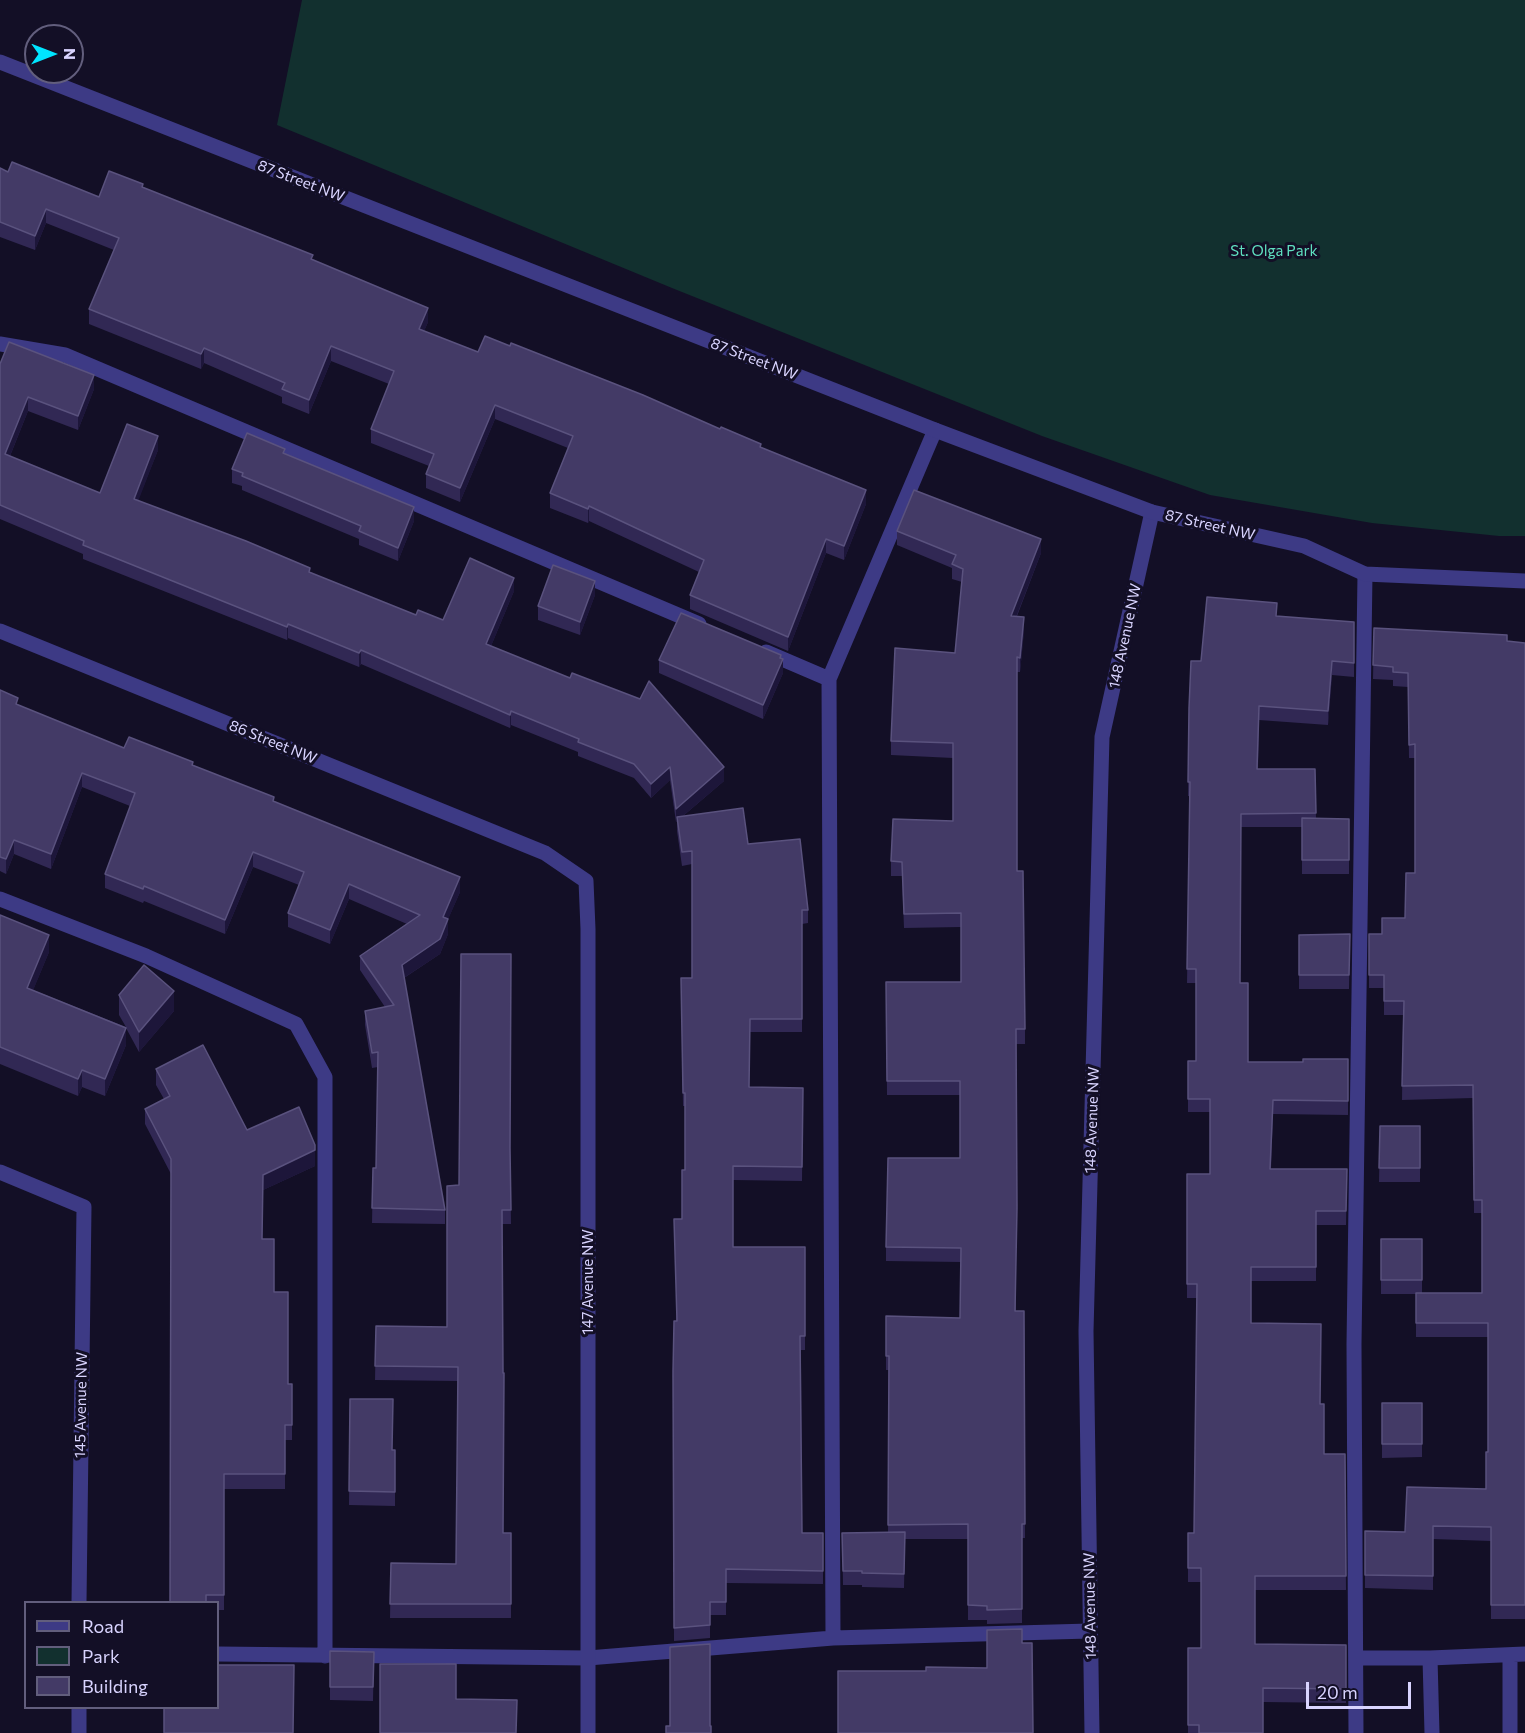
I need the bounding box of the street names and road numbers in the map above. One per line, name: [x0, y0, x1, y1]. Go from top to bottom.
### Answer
street label: 87 Street NW: [255, 156, 347, 206]
street label: 87 Street NW: [708, 334, 800, 384]
street label: 87 Street NW: [1163, 506, 1257, 544]
street label: 148 Avenue NW: [1105, 582, 1145, 690]
street label: 86 Street NW: [227, 716, 319, 768]
street label: 148 Avenue NW: [1081, 1066, 1103, 1174]
street label: 147 Avenue NW: [579, 1229, 597, 1335]
street label: 145 Avenue NW: [71, 1352, 91, 1458]
street label: 148 Avenue NW: [1080, 1552, 1100, 1660]

